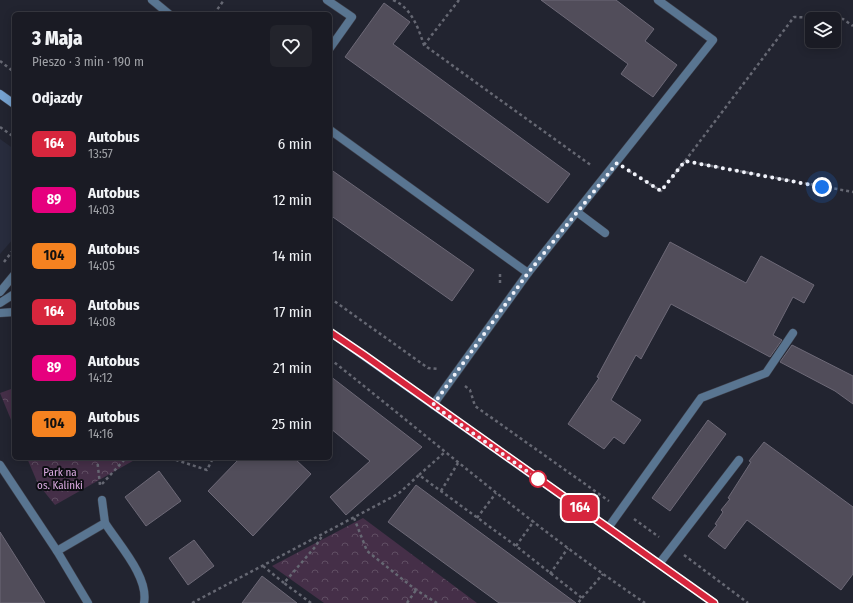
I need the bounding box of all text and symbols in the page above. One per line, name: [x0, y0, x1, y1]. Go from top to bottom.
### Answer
map controls: [805, 12, 841, 48]
button: layers: [805, 12, 841, 48]
button: heart: [270, 25, 312, 67]
text: 3 Maja: [32, 27, 82, 50]
text: Pieszo · 3 min · 190 m: [32, 54, 144, 69]
text: Odjazdy: [32, 89, 82, 107]
text: Autobus: [88, 128, 139, 146]
text: 164: [44, 135, 64, 152]
text: 6 min: [278, 135, 312, 153]
text: 13:57: [88, 146, 113, 161]
your location: [812, 177, 832, 197]
text: Autobus: [88, 184, 139, 202]
text: 89: [47, 191, 61, 208]
text: 12 min: [273, 191, 312, 209]
text: 14:03: [88, 202, 115, 217]
text: Autobus: [88, 240, 139, 258]
text: 104: [44, 247, 64, 264]
text: 14 min: [272, 247, 312, 265]
text: 14:05: [88, 258, 115, 273]
text: Autobus: [88, 296, 139, 314]
text: 164: [44, 303, 64, 320]
text: 17 min: [273, 303, 312, 321]
text: 14:08: [88, 314, 115, 329]
text: Autobus: [88, 352, 139, 370]
text: 89: [47, 359, 61, 376]
text: 21 min: [273, 359, 312, 377]
text: 14:12: [88, 370, 112, 385]
text: Autobus: [88, 408, 139, 426]
text: 104: [44, 415, 64, 432]
text: 25 min: [272, 415, 312, 433]
text: 14:16: [88, 426, 113, 441]
park label: Park na os. Kalinki: [37, 466, 83, 492]
unlabelled marker: [529, 470, 547, 488]
line badge: 164: [557, 495, 603, 521]
text: 164: [570, 499, 590, 516]

